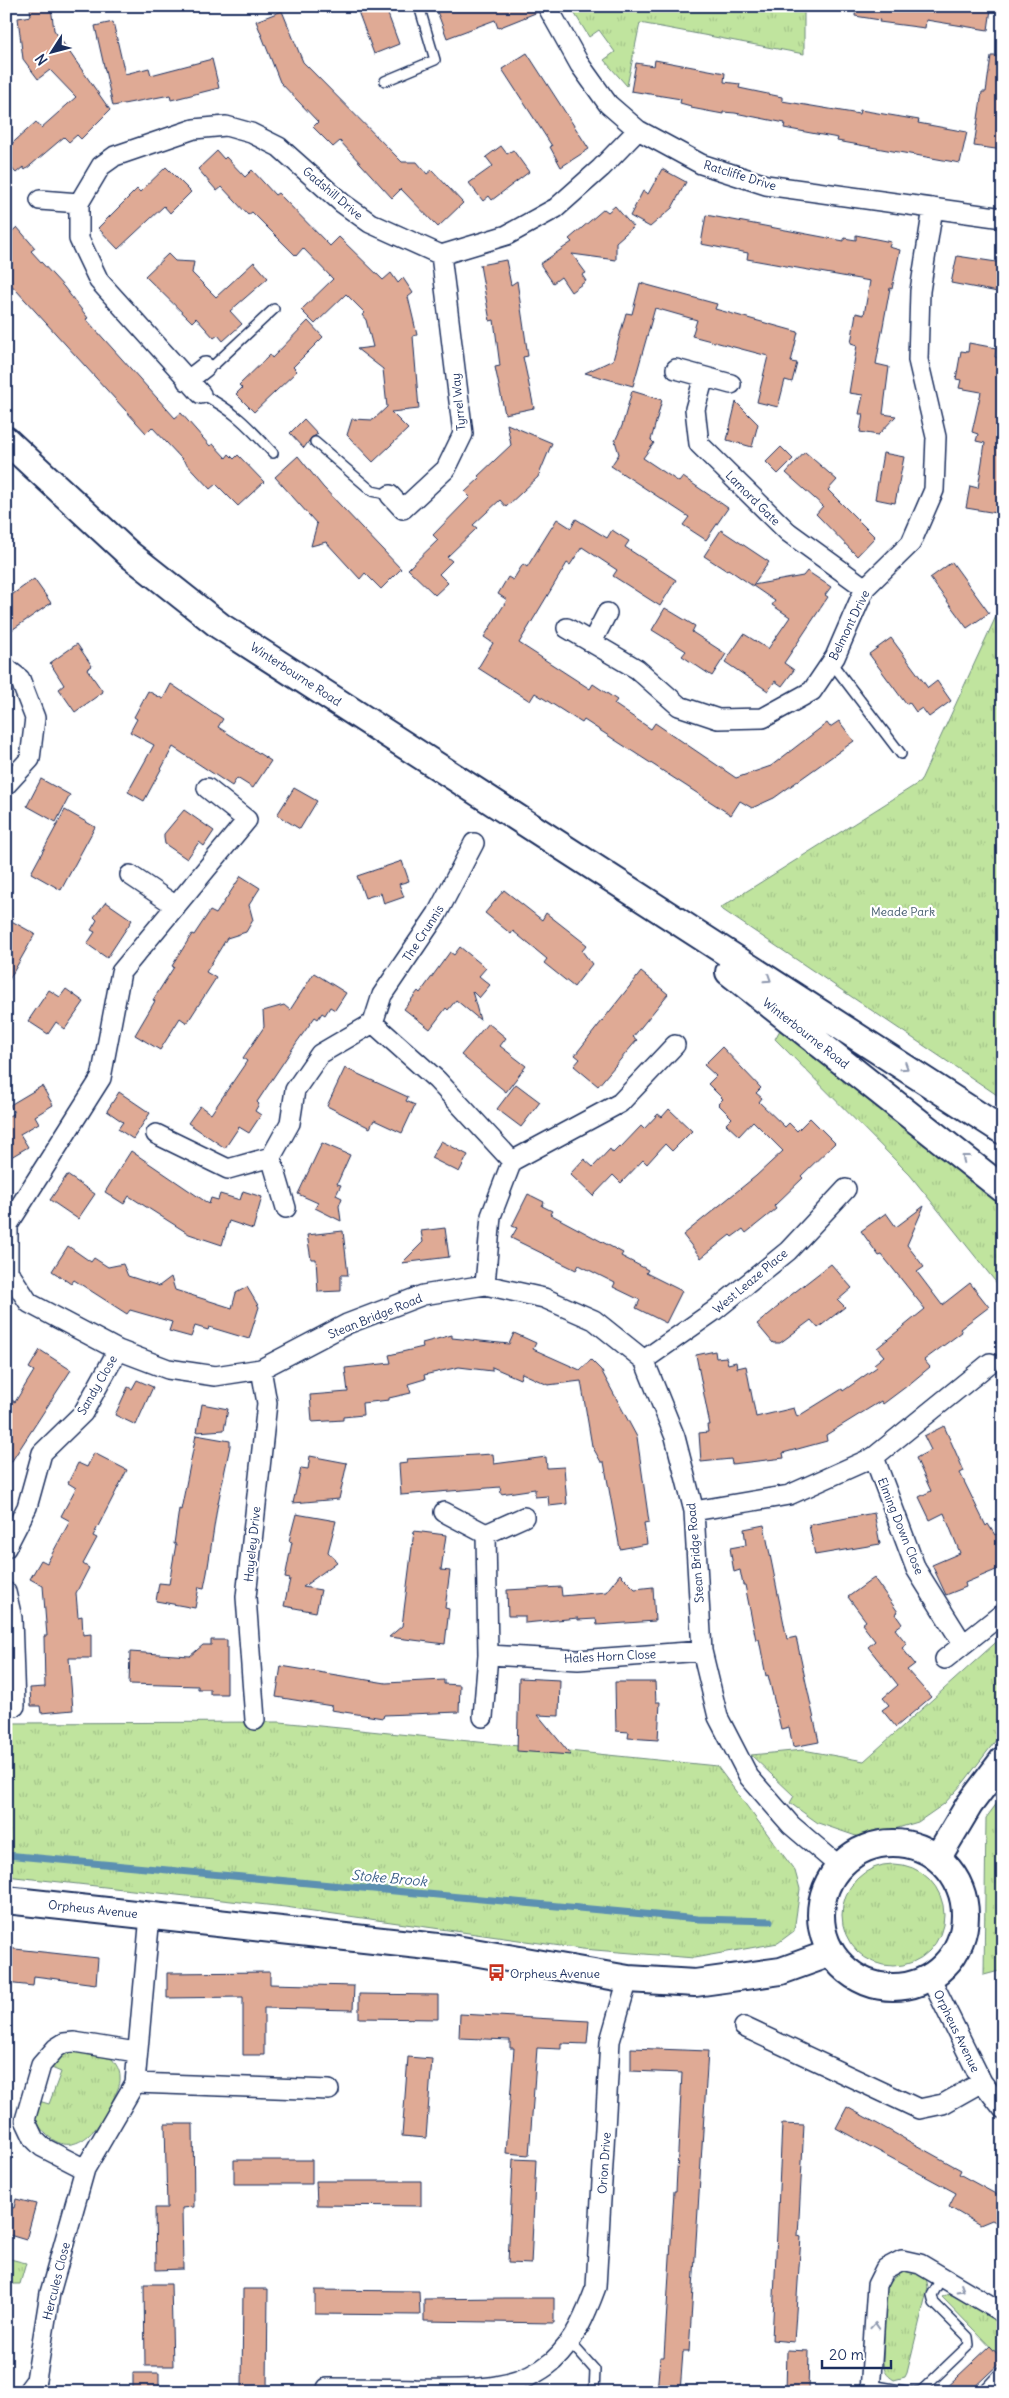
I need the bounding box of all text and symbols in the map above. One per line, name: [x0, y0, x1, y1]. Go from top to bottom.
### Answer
north arrow: [28, 28, 78, 78]
text: N: [31, 50, 52, 69]
street label: Ratcliffe Drive: [702, 157, 778, 193]
street label: Gadshill Drive: [300, 163, 366, 223]
street label: Tyrrel Way: [448, 372, 468, 432]
street label: Lamord Gate: [723, 468, 783, 528]
street label: Belmont Drive: [826, 587, 872, 663]
street label: Winterbourne Road: [248, 639, 344, 709]
street label: The Crunnis: [399, 902, 447, 964]
park label: Meade Park: [871, 904, 935, 919]
one-way arrow: [763, 973, 772, 982]
street label: Winterbourne Road: [760, 995, 852, 1071]
one-way arrow: [900, 1061, 909, 1071]
one-way arrow: [961, 1155, 970, 1164]
street label: West Leaze Place: [710, 1245, 790, 1317]
street label: Stean Bridge Road: [326, 1290, 424, 1342]
street label: Sandy Close: [74, 1352, 120, 1418]
street label: Elming Down Close: [875, 1475, 927, 1577]
street label: Stean Bridge Road: [683, 1502, 707, 1604]
street label: Hayeley Drive: [241, 1505, 263, 1583]
street label: Hales Horn Close: [564, 1646, 656, 1666]
water label: Stoke Brook: [351, 1866, 428, 1890]
street label: Orpheus Avenue: [47, 1897, 139, 1921]
bus stop icon: Orpheus Avenue: [486, 1963, 506, 1983]
place label: Orpheus Avenue: [510, 1966, 600, 1981]
street label: Orpheus Avenue: [931, 1987, 983, 2075]
street label: Orion Drive: [594, 2132, 614, 2194]
street label: Hercules Close: [39, 2241, 73, 2321]
one-way arrow: [956, 2282, 965, 2292]
one-way arrow: [869, 2321, 880, 2329]
scale bar: [822, 2338, 890, 2370]
text: 20 m: [829, 2345, 864, 2364]

